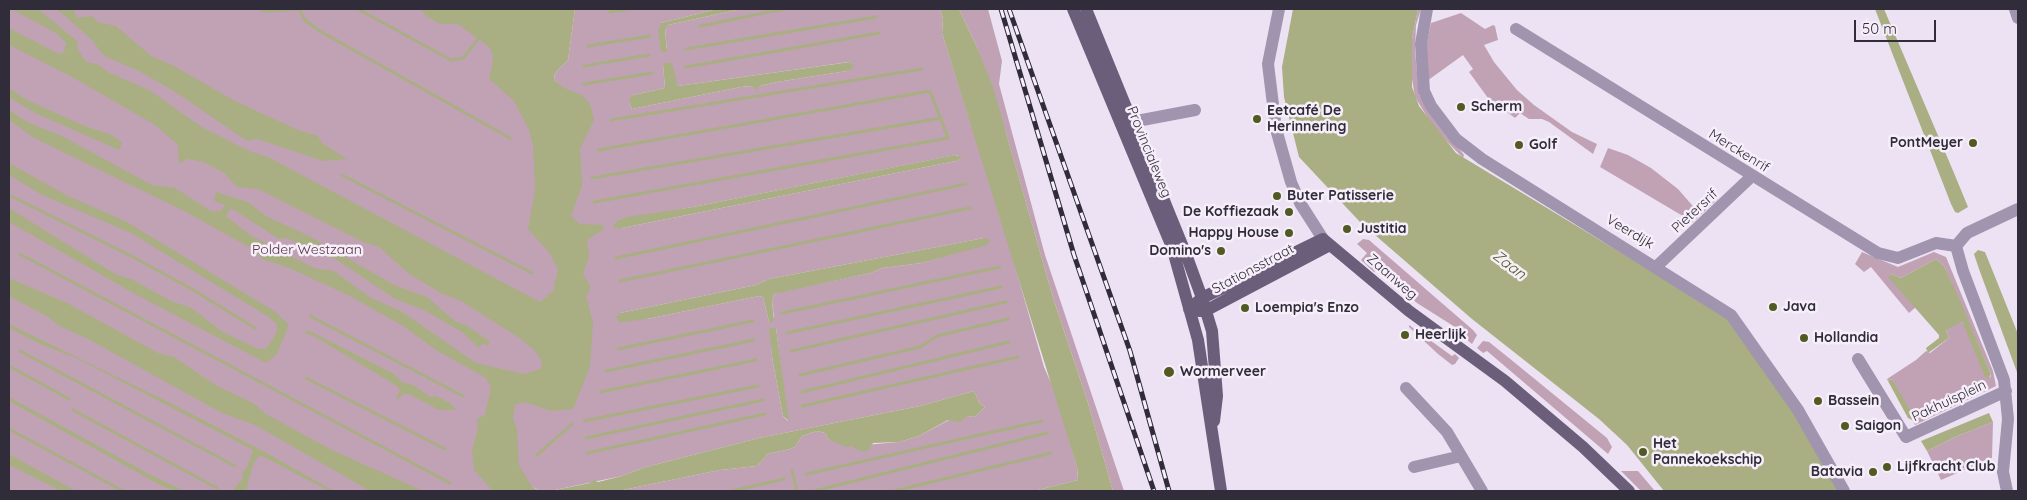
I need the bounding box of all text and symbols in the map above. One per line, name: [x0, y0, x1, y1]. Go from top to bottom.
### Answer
scale bar: [1857, 10, 1940, 42]
text: 50 m: [1862, 19, 1897, 38]
place label: Scherm: [1471, 99, 1522, 115]
marker: Scherm: [1455, 101, 1467, 113]
place label: Eetcafé De Herinnering: [1267, 103, 1346, 136]
street label: Provincialeweg: [1123, 104, 1175, 200]
marker: Eetcafé De Herinnering: [1251, 113, 1263, 125]
street label: Merckenrif: [1706, 126, 1772, 176]
place label: PontMeyer: [1890, 135, 1963, 151]
place label: Golf: [1529, 137, 1557, 153]
marker: PontMeyer: [1967, 137, 1979, 149]
marker: Golf: [1513, 139, 1525, 151]
street label: Pietersrif: [1668, 185, 1722, 237]
place label: Buter Patisserie: [1287, 188, 1394, 204]
marker: Buter Patisserie: [1271, 190, 1283, 202]
place label: De Koffiezaak: [1183, 204, 1279, 220]
marker: De Koffiezaak: [1283, 206, 1295, 218]
street label: Veerdijk: [1603, 211, 1657, 253]
place label: Justitia: [1357, 221, 1407, 237]
marker: Justitia: [1341, 223, 1353, 235]
place label: Happy House: [1188, 225, 1279, 241]
marker: Happy House: [1283, 227, 1295, 239]
street label: Stationsstraat: [1209, 240, 1297, 298]
park label: Polder Westzaan: [252, 242, 362, 258]
place label: Domino's: [1149, 243, 1211, 259]
marker: Domino's: [1215, 245, 1227, 257]
water label: Zaan: [1489, 247, 1529, 283]
street label: Zaanweg: [1363, 251, 1421, 303]
place label: Java: [1783, 299, 1816, 315]
place label: Loempia's Enzo: [1255, 300, 1359, 316]
marker: Java: [1767, 301, 1779, 313]
marker: Loempia's Enzo: [1239, 302, 1251, 314]
place label: Heerlijk: [1415, 327, 1467, 343]
marker: Heerlijk: [1399, 329, 1411, 341]
place label: Hollandia: [1814, 330, 1878, 346]
marker: Hollandia: [1798, 332, 1810, 344]
place label: Wormerveer: [1180, 364, 1266, 380]
marker: Wormerveer: [1162, 365, 1176, 379]
street label: Pakhuisplein: [1909, 376, 1989, 426]
place label: Bassein: [1828, 393, 1879, 409]
marker: Bassein: [1812, 395, 1824, 407]
place label: Saigon: [1855, 418, 1901, 434]
marker: Saigon: [1839, 420, 1851, 432]
place label: Het Pannekoekschip: [1653, 436, 1762, 468]
marker: Het Pannekoekschip: [1637, 446, 1649, 458]
place label: Lijfkracht Club: [1897, 459, 1995, 475]
marker: Lijfkracht Club: [1881, 461, 1893, 473]
place label: Batavia: [1811, 464, 1863, 480]
marker: Batavia: [1867, 466, 1879, 478]

